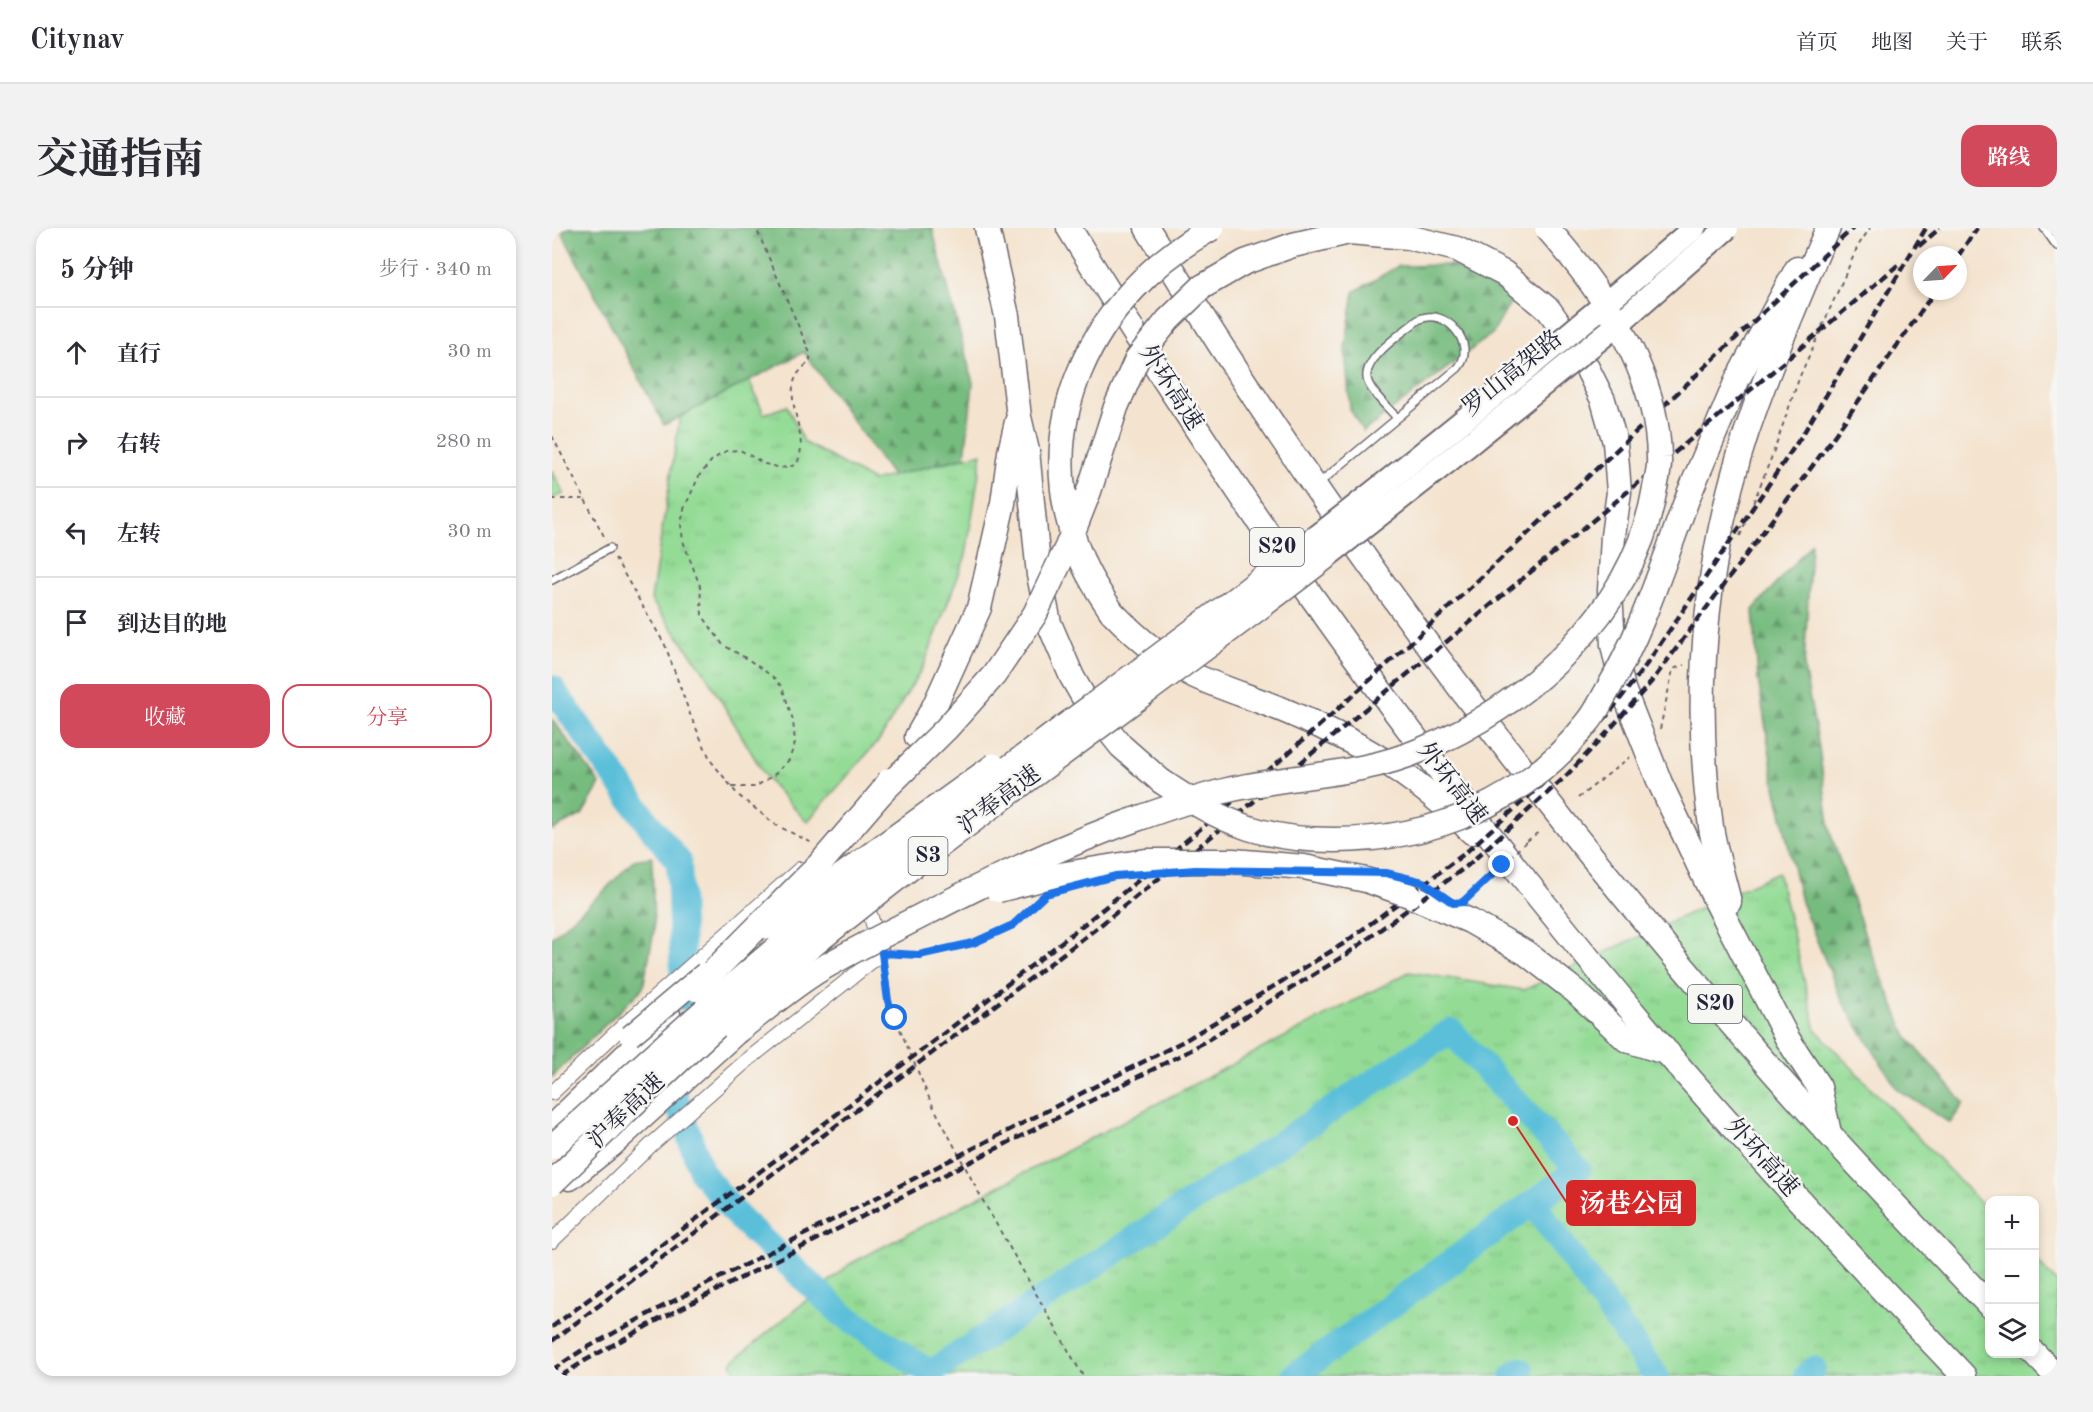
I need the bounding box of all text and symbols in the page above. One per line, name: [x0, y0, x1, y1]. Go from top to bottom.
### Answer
text: Citynav: [30, 27, 125, 55]
text: 首页: [1796, 33, 1838, 54]
text: 地图: [1871, 33, 1913, 54]
text: 关于: [1946, 33, 1988, 54]
text: 联系: [2021, 33, 2063, 54]
button: 路线: [1961, 125, 2057, 187]
text: 交通指南: [36, 141, 204, 183]
north arrow: [1913, 246, 1967, 300]
text: 5 分钟: [60, 258, 134, 284]
text: 步行 · 340 m: [379, 260, 492, 280]
street label: 罗山高架路: [1457, 325, 1567, 421]
icon: ahead: [60, 336, 93, 369]
street label: 外环高速: [1134, 340, 1209, 435]
text: 30 m: [447, 342, 492, 362]
text: 直行: [117, 344, 161, 366]
icon: right: [60, 426, 93, 459]
text: 280 m: [436, 432, 492, 452]
text: 右转: [117, 434, 161, 456]
icon: left: [60, 516, 93, 549]
text: 30 m: [447, 522, 492, 542]
text: 左转: [117, 524, 161, 546]
road number: S20: [1250, 528, 1304, 566]
icon: arrive: [60, 606, 93, 639]
text: 到达目的地: [117, 614, 227, 636]
button: 收藏: [60, 684, 270, 748]
button: 分享: [282, 684, 492, 748]
street label: 外环高速: [1412, 737, 1492, 829]
street label: 沪奉高速: [953, 760, 1046, 839]
road number: S3: [908, 837, 947, 875]
route end: [1488, 851, 1514, 877]
road number: S20: [1688, 985, 1742, 1023]
route start: [881, 1004, 907, 1030]
street label: 沪奉高速: [582, 1068, 670, 1154]
street label: 外环高速: [1720, 1112, 1804, 1202]
callout: 汤巷公园: [1567, 1181, 1695, 1225]
text: 汤巷公园: [1579, 1189, 1683, 1218]
map controls: [1985, 1196, 2039, 1358]
button: +: [1985, 1196, 2039, 1250]
button: −: [1985, 1250, 2039, 1304]
button: layers: [1985, 1304, 2039, 1358]

